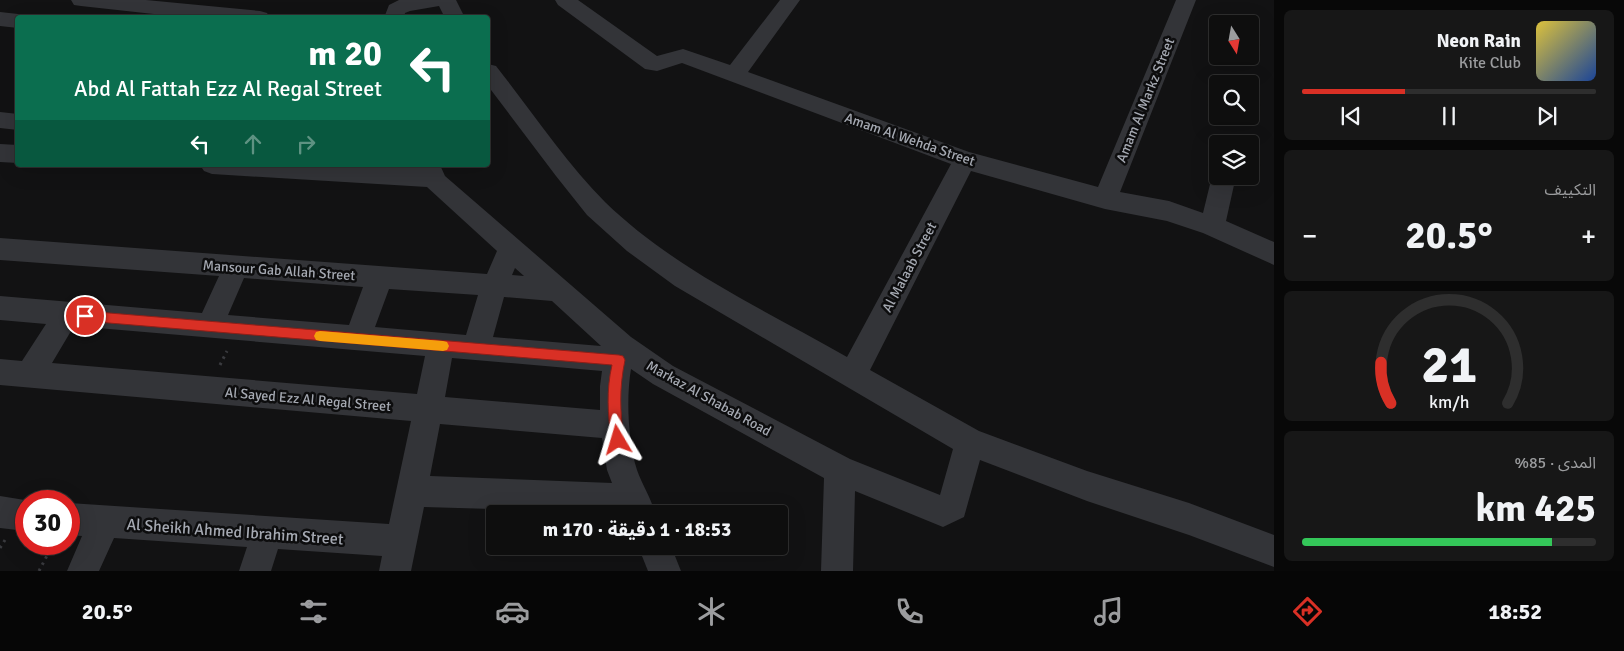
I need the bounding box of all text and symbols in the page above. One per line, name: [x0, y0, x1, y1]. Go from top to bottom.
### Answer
north arrow: [1209, 15, 1259, 65]
map controls: [1209, 15, 1259, 185]
text: Neon Rain: [1436, 29, 1521, 53]
text: 20 m: [308, 32, 382, 75]
icon: left: [400, 35, 465, 100]
street label: Amam Al Markz Street: [1113, 35, 1178, 165]
text: Kite Club: [1459, 53, 1521, 73]
text: Abd Al Fattah Ezz Al Regal Street: [74, 75, 382, 102]
button: search: [1209, 75, 1259, 125]
icon: previous: [1337, 102, 1365, 130]
icon: pause: [1435, 102, 1463, 130]
icon: next: [1533, 102, 1561, 130]
street label: Amam Al Wehda Street: [842, 109, 977, 170]
icon: left: [186, 130, 214, 158]
icon: ahead: [239, 130, 267, 158]
icon: right: [292, 130, 320, 158]
button: layers: [1209, 135, 1259, 185]
text: التكييف: [1544, 180, 1596, 200]
text: 20.5°: [1405, 212, 1493, 259]
street label: Al Malaab Street: [879, 219, 940, 315]
text: −: [1302, 219, 1317, 253]
text: +: [1581, 219, 1596, 253]
street label: Mansour Gab Allah Street: [202, 257, 356, 284]
pin: [64, 295, 106, 337]
icon: arrive: [71, 302, 99, 330]
text: 21: [1421, 333, 1477, 397]
street label: Markaz Al Shabab Road: [643, 357, 774, 440]
street label: Al Sayed Ezz Al Regal Street: [224, 384, 392, 415]
text: km/h: [1429, 391, 1469, 413]
position arrow: [591, 413, 643, 465]
text: المدى · 85%: [1514, 453, 1596, 473]
text: 425 km: [1475, 485, 1596, 532]
speed limit sign: 30: [15, 490, 80, 555]
street label: Al Sheikh Ahmed Ibrahim Street: [126, 514, 344, 550]
text: 18:53 · 1 دقيقة · 170 m: [543, 518, 731, 542]
icon: filters: [296, 594, 331, 629]
icon: car: [495, 594, 530, 629]
icon: climate: [694, 594, 729, 629]
icon: phone: [892, 594, 927, 629]
icon: music: [1091, 594, 1126, 629]
icon: directions: [1290, 594, 1325, 629]
text: 20.5°: [82, 598, 133, 625]
text: 18:52: [1488, 598, 1542, 625]

